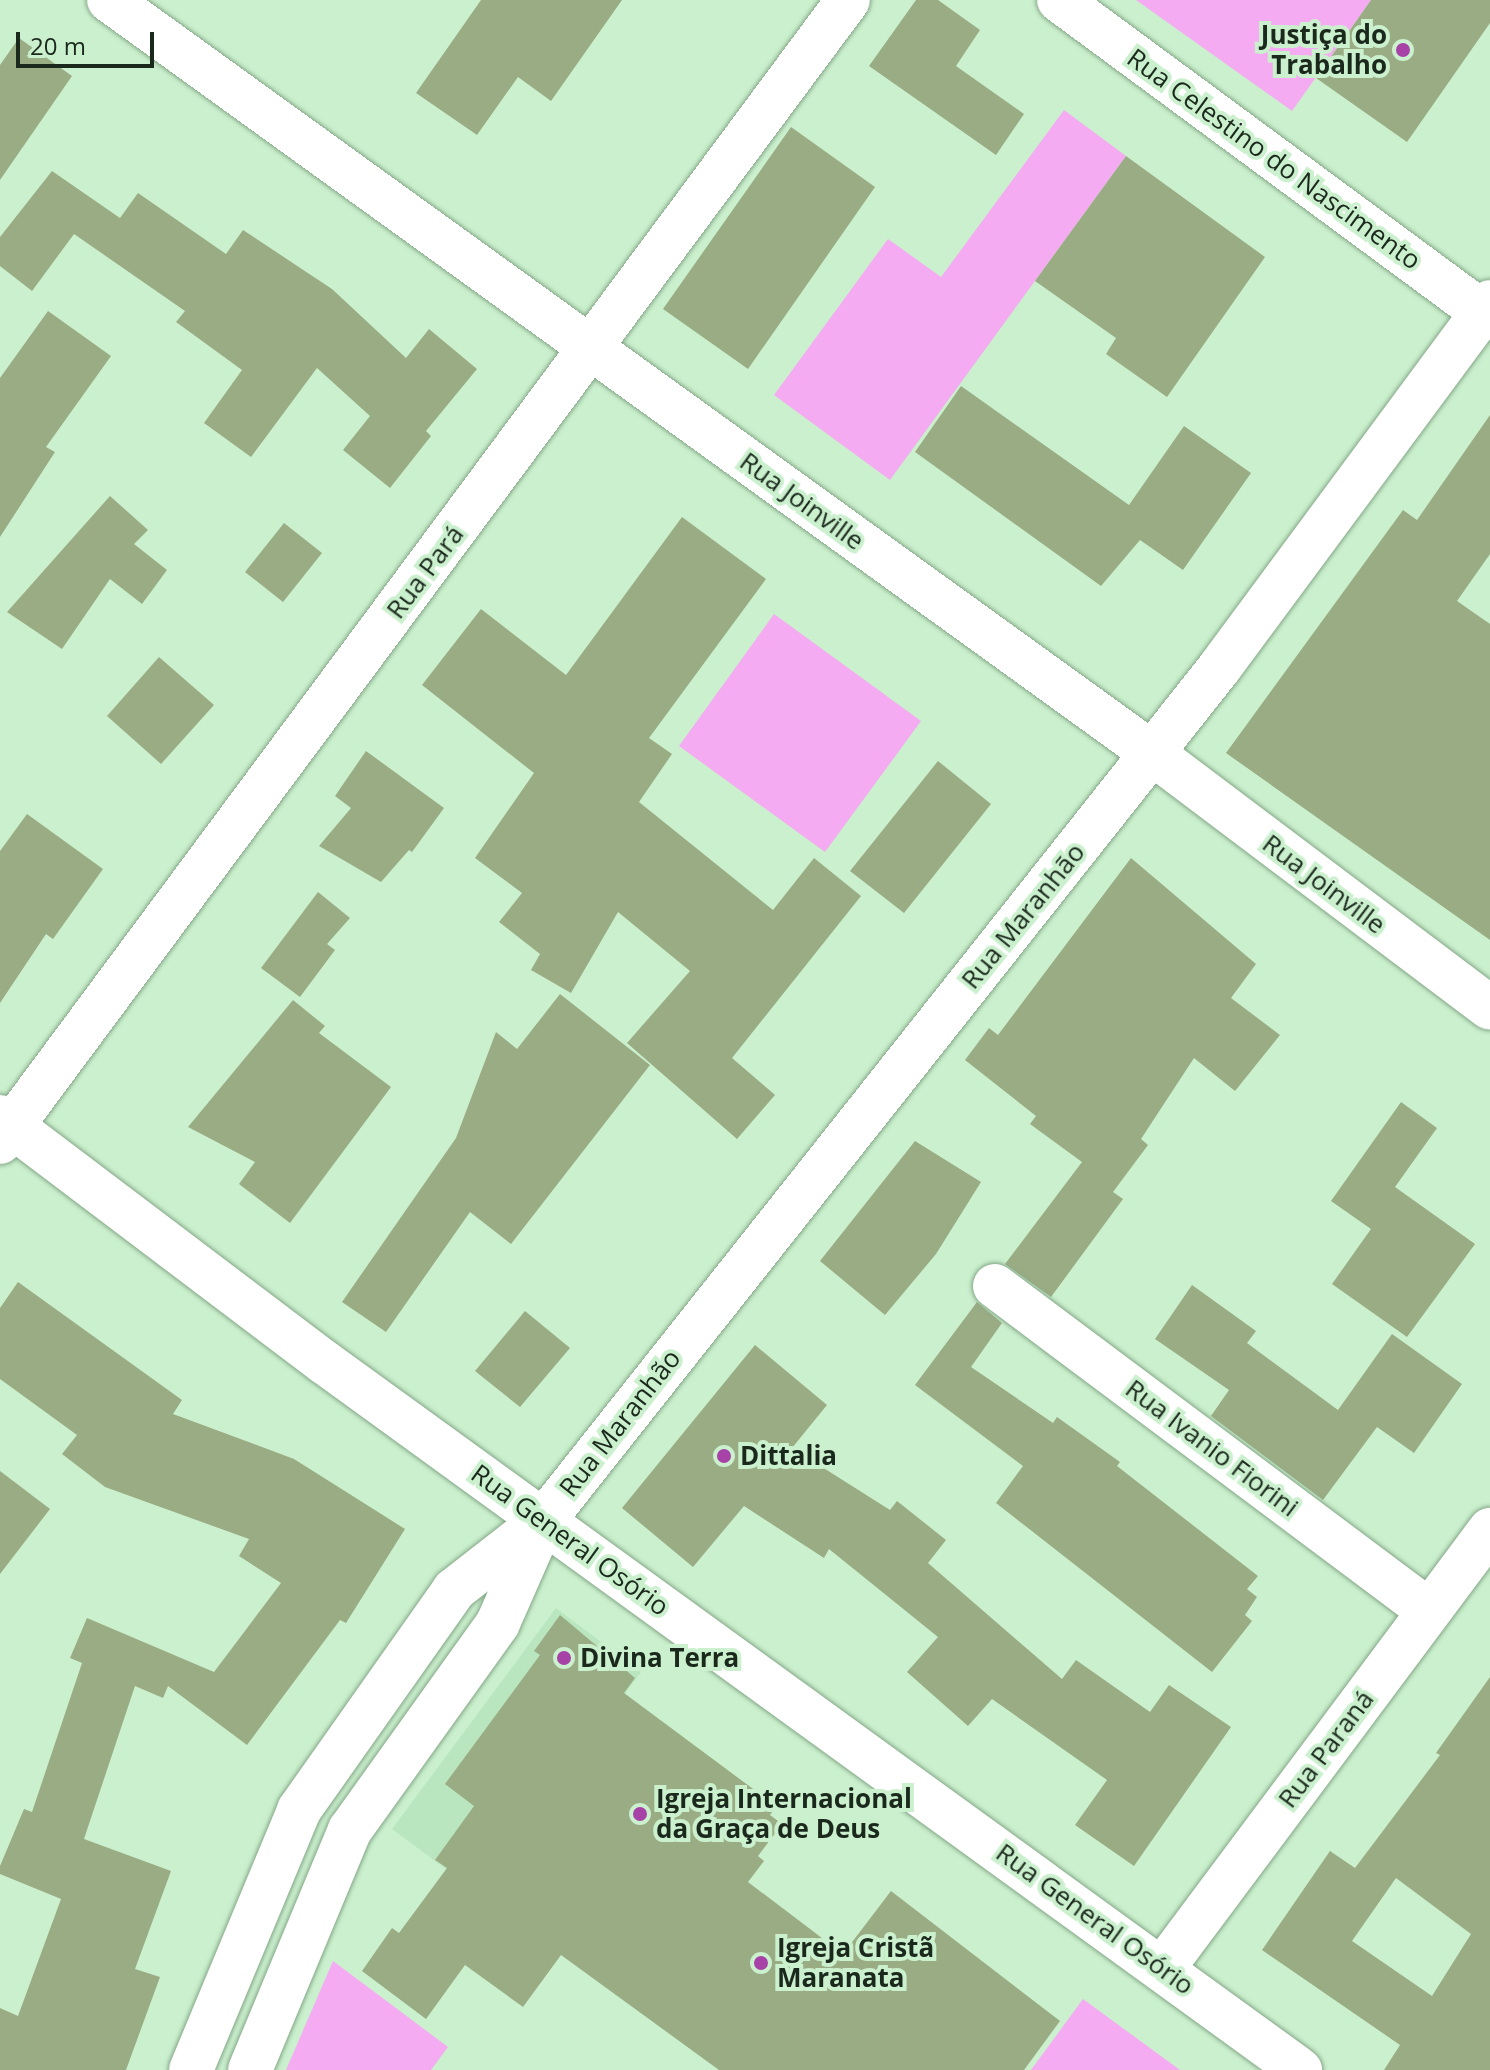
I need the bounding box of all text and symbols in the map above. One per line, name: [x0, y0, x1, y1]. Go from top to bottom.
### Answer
scale bar: [20, 16, 158, 66]
place label: Justiça do Trabalho: [1261, 19, 1387, 80]
text: 20 m: [30, 29, 86, 62]
marker: Justiça do Trabalho: [1394, 41, 1412, 59]
street label: Rua Celestino do Nascimento: [1121, 42, 1427, 276]
street label: Rua Joinville: [734, 446, 870, 556]
street label: Rua Pará: [380, 519, 470, 625]
street label: Rua Joinville: [1256, 828, 1392, 940]
street label: Rua Maranhão: [955, 837, 1091, 995]
street label: Rua Maranhão: [553, 1343, 687, 1503]
street label: Rua Ivanio Fiorini: [1120, 1373, 1304, 1523]
place label: Dittalia: [740, 1440, 837, 1472]
marker: Dittalia: [715, 1447, 733, 1465]
street label: Rua General Osório: [465, 1458, 675, 1622]
place label: Divina Terra: [580, 1642, 739, 1674]
marker: Divina Terra: [555, 1649, 573, 1667]
street label: Rua Paraná: [1272, 1684, 1380, 1814]
place label: Igreja Internacional da Graça de Deus: [656, 1783, 912, 1844]
marker: Igreja Internacional da Graça de Deus: [631, 1805, 649, 1823]
street label: Rua General Osório: [990, 1837, 1200, 2001]
place label: Igreja Cristã Maranata: [777, 1932, 934, 1994]
marker: Igreja Cristã Maranata: [752, 1954, 770, 1972]

